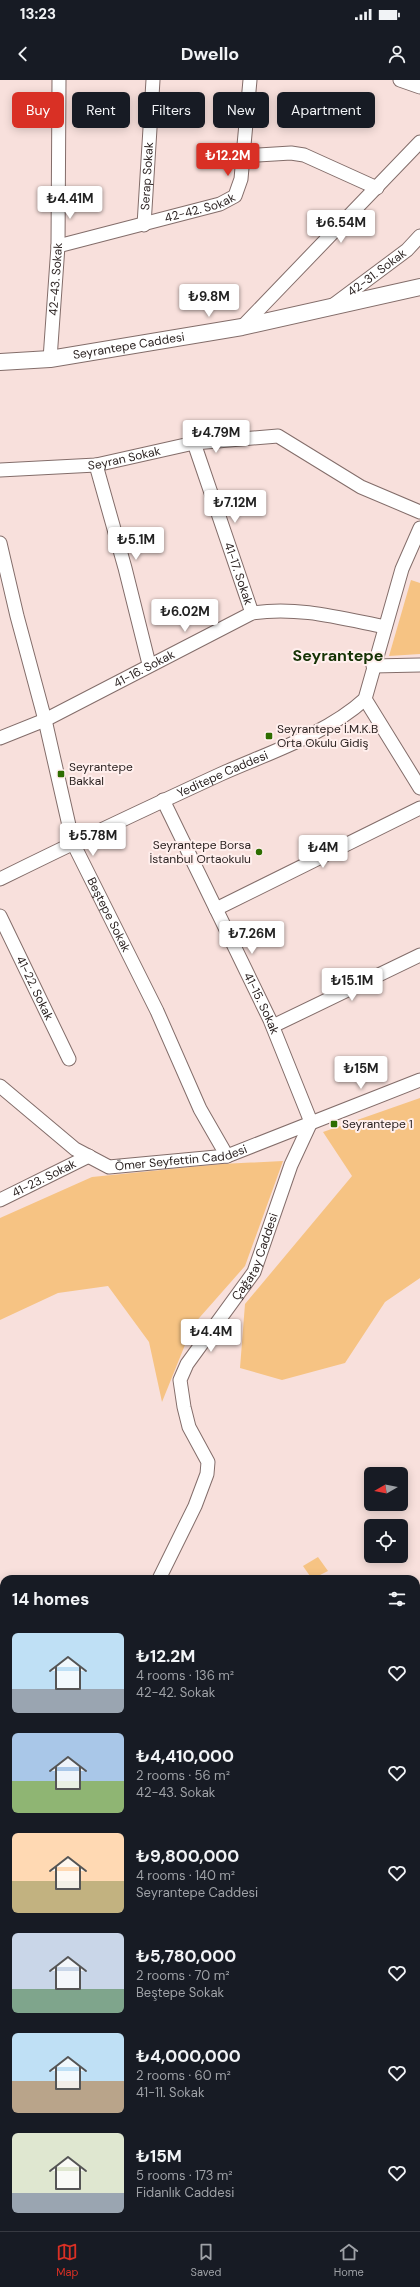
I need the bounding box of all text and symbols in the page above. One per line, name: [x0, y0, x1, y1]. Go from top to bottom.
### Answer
text: 13:23: [20, 4, 56, 24]
text: Dwello: [181, 42, 239, 66]
icon: back: [12, 43, 34, 65]
icon: person: [386, 43, 408, 65]
chip: Buy: [12, 92, 64, 128]
chip: Rent: [72, 92, 130, 128]
chip: Filters: [138, 92, 205, 128]
chip: New: [213, 92, 269, 128]
chip: Apartment: [277, 92, 375, 128]
street label: Serap Sokak: [137, 142, 157, 211]
pin: ₺12.2M: [195, 143, 261, 177]
text: ₺12.2M: [205, 147, 251, 164]
pin: ₺4.41M: [37, 186, 103, 220]
street label: 42-42. Sokak: [163, 189, 238, 226]
text: ₺4.41M: [46, 190, 94, 207]
pin: ₺6.54M: [308, 210, 374, 244]
text: ₺6.54M: [316, 214, 366, 231]
street label: 42-43. Sokak: [45, 243, 66, 316]
street label: 42-31. Sokak: [344, 245, 410, 300]
pin: ₺9.8M: [181, 284, 237, 318]
text: ₺9.8M: [188, 288, 230, 305]
street label: Seyrantepe Caddesi: [72, 329, 186, 363]
pin: ₺4.79M: [183, 420, 249, 454]
text: ₺4.79M: [192, 424, 240, 441]
street label: Seyran Sokak: [87, 443, 162, 473]
pin: ₺7.12M: [202, 490, 268, 524]
text: ₺7.12M: [213, 494, 257, 511]
pin: ₺5.1M: [108, 527, 164, 561]
text: ₺5.1M: [117, 531, 155, 548]
street label: 41-17. Sokak: [220, 540, 257, 607]
pin: ₺6.02M: [152, 599, 218, 633]
text: ₺6.02M: [160, 603, 210, 620]
district label: Seyrantepe: [293, 645, 383, 666]
street label: 41-16. Sokak: [111, 646, 177, 691]
place label: Seyrantepe İ.M.K.B Orta Okulu Gidiş: [277, 721, 378, 751]
marker: Seyrantepe İ.M.K.B Orta Okulu Gidiş: [264, 731, 274, 741]
street label: Yeditepe Caddesi: [174, 747, 271, 801]
place label: Seyrantepe Bakkal: [69, 759, 133, 789]
marker: Seyrantepe Bakkal: [56, 769, 66, 779]
pin: ₺5.78M: [60, 823, 126, 857]
text: ₺5.78M: [69, 827, 117, 844]
pin: ₺4M: [304, 835, 342, 869]
place label: Seyrantepe Borsa İstanbul Ortaokulu: [150, 837, 251, 867]
text: ₺4M: [308, 839, 338, 856]
marker: Seyrantepe Borsa İstanbul Ortaokulu: [254, 847, 264, 857]
street label: Beştepe Sokak: [83, 875, 134, 955]
pin: ₺7.26M: [219, 921, 285, 955]
text: ₺7.26M: [228, 925, 276, 942]
street label: 41-22. Sokak: [12, 953, 57, 1023]
pin: ₺15.1M: [319, 968, 385, 1002]
street label: 41-15. Sokak: [240, 970, 283, 1037]
text: ₺15.1M: [331, 972, 373, 989]
pin: ₺15M: [337, 1056, 385, 1090]
text: ₺15M: [343, 1060, 379, 1077]
place label: Seyrantepe 1: [342, 1116, 413, 1132]
marker: Seyrantepe 1: [329, 1119, 339, 1129]
street label: Ömer Seyfettin Caddesi: [114, 1141, 249, 1174]
street label: 41-23. Sokak: [9, 1156, 79, 1201]
street label: Çağatay Caddesi: [228, 1211, 282, 1304]
pin: ₺4.4M: [183, 1319, 239, 1353]
text: ₺4.4M: [190, 1323, 232, 1340]
north arrow: [364, 1467, 408, 1511]
map controls: [364, 1467, 408, 1563]
button: locate: [364, 1519, 408, 1563]
text: 14 homes: [12, 1588, 89, 1610]
icon: filters: [386, 1588, 408, 1610]
text: ₺12.2M: [136, 1645, 195, 1667]
icon: home: [44, 1649, 92, 1697]
icon: heart: [386, 1662, 408, 1684]
text: 4 rooms · 136 m²: [136, 1667, 234, 1684]
text: 42-42. Sokak: [136, 1684, 215, 1701]
text: ₺4,410,000: [136, 1745, 234, 1767]
icon: home: [44, 1749, 92, 1797]
icon: heart: [386, 1762, 408, 1784]
text: 2 rooms · 56 m²: [136, 1767, 230, 1784]
text: 42-43. Sokak: [136, 1784, 215, 1801]
text: ₺9,800,000: [136, 1845, 239, 1867]
icon: home: [44, 1849, 92, 1897]
icon: heart: [386, 1862, 408, 1884]
text: 4 rooms · 140 m²: [136, 1867, 235, 1884]
text: Seyrantepe Caddesi: [136, 1884, 258, 1901]
text: ₺5,780,000: [136, 1945, 236, 1967]
icon: home: [44, 1949, 92, 1997]
icon: heart: [386, 1962, 408, 1984]
text: 2 rooms · 70 m²: [136, 1967, 230, 1984]
text: Beştepe Sokak: [136, 1984, 224, 2001]
text: ₺4,000,000: [136, 2045, 241, 2067]
icon: home: [44, 2049, 92, 2097]
icon: heart: [386, 2062, 408, 2084]
text: 2 rooms · 60 m²: [136, 2067, 231, 2084]
text: 41-11. Sokak: [136, 2084, 205, 2101]
text: ₺15M: [136, 2145, 182, 2167]
icon: home: [44, 2149, 92, 2197]
icon: heart: [386, 2162, 408, 2184]
text: 5 rooms · 173 m²: [136, 2167, 233, 2184]
text: Fidanlık Caddesi: [136, 2184, 234, 2201]
tab: Map: [56, 2241, 78, 2279]
tab: Saved: [191, 2241, 221, 2279]
tab: Home: [334, 2241, 364, 2279]

